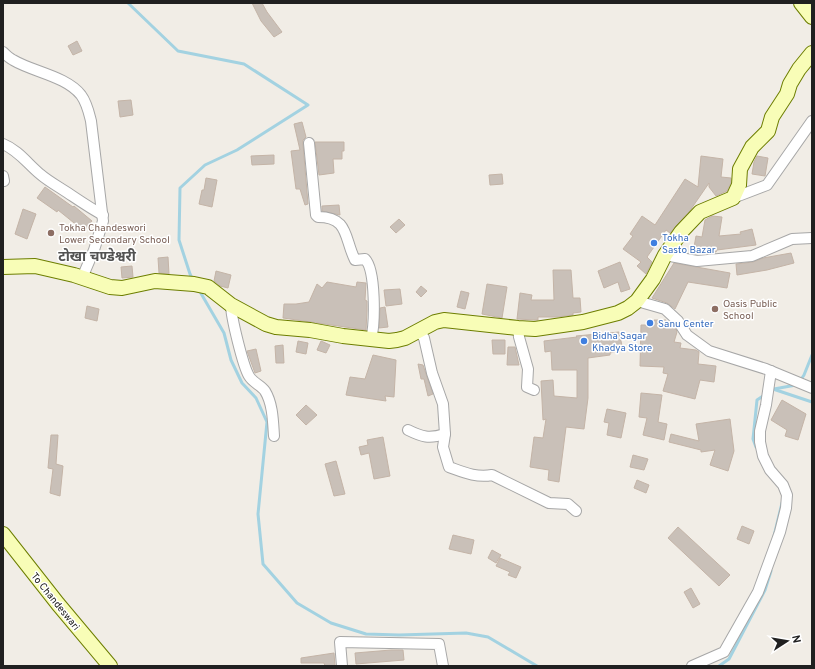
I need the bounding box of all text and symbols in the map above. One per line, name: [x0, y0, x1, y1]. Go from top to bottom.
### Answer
place label: Tokha Chandeswori Lower Secondary School: [59, 222, 170, 247]
marker: Tokha Chandeswori Lower Secondary School: [46, 228, 56, 238]
place label: Tokha Sasto Bazar: [662, 232, 716, 257]
marker: Tokha Sasto Bazar: [649, 238, 659, 248]
district label: टोखा चण्डेश्वरी: [58, 247, 137, 266]
place label: Oasis Public School: [723, 298, 777, 323]
marker: Oasis Public School: [710, 304, 720, 314]
marker: Sanu Center: [645, 318, 655, 328]
place label: Sanu Center: [658, 318, 714, 331]
place label: Bidha Sagar Khadya Store: [592, 330, 652, 355]
marker: Bidha Sagar Khadya Store: [579, 336, 589, 346]
street label: To Chandeswari: [28, 570, 82, 633]
north arrow: [767, 621, 807, 661]
text: N: [788, 634, 803, 644]

